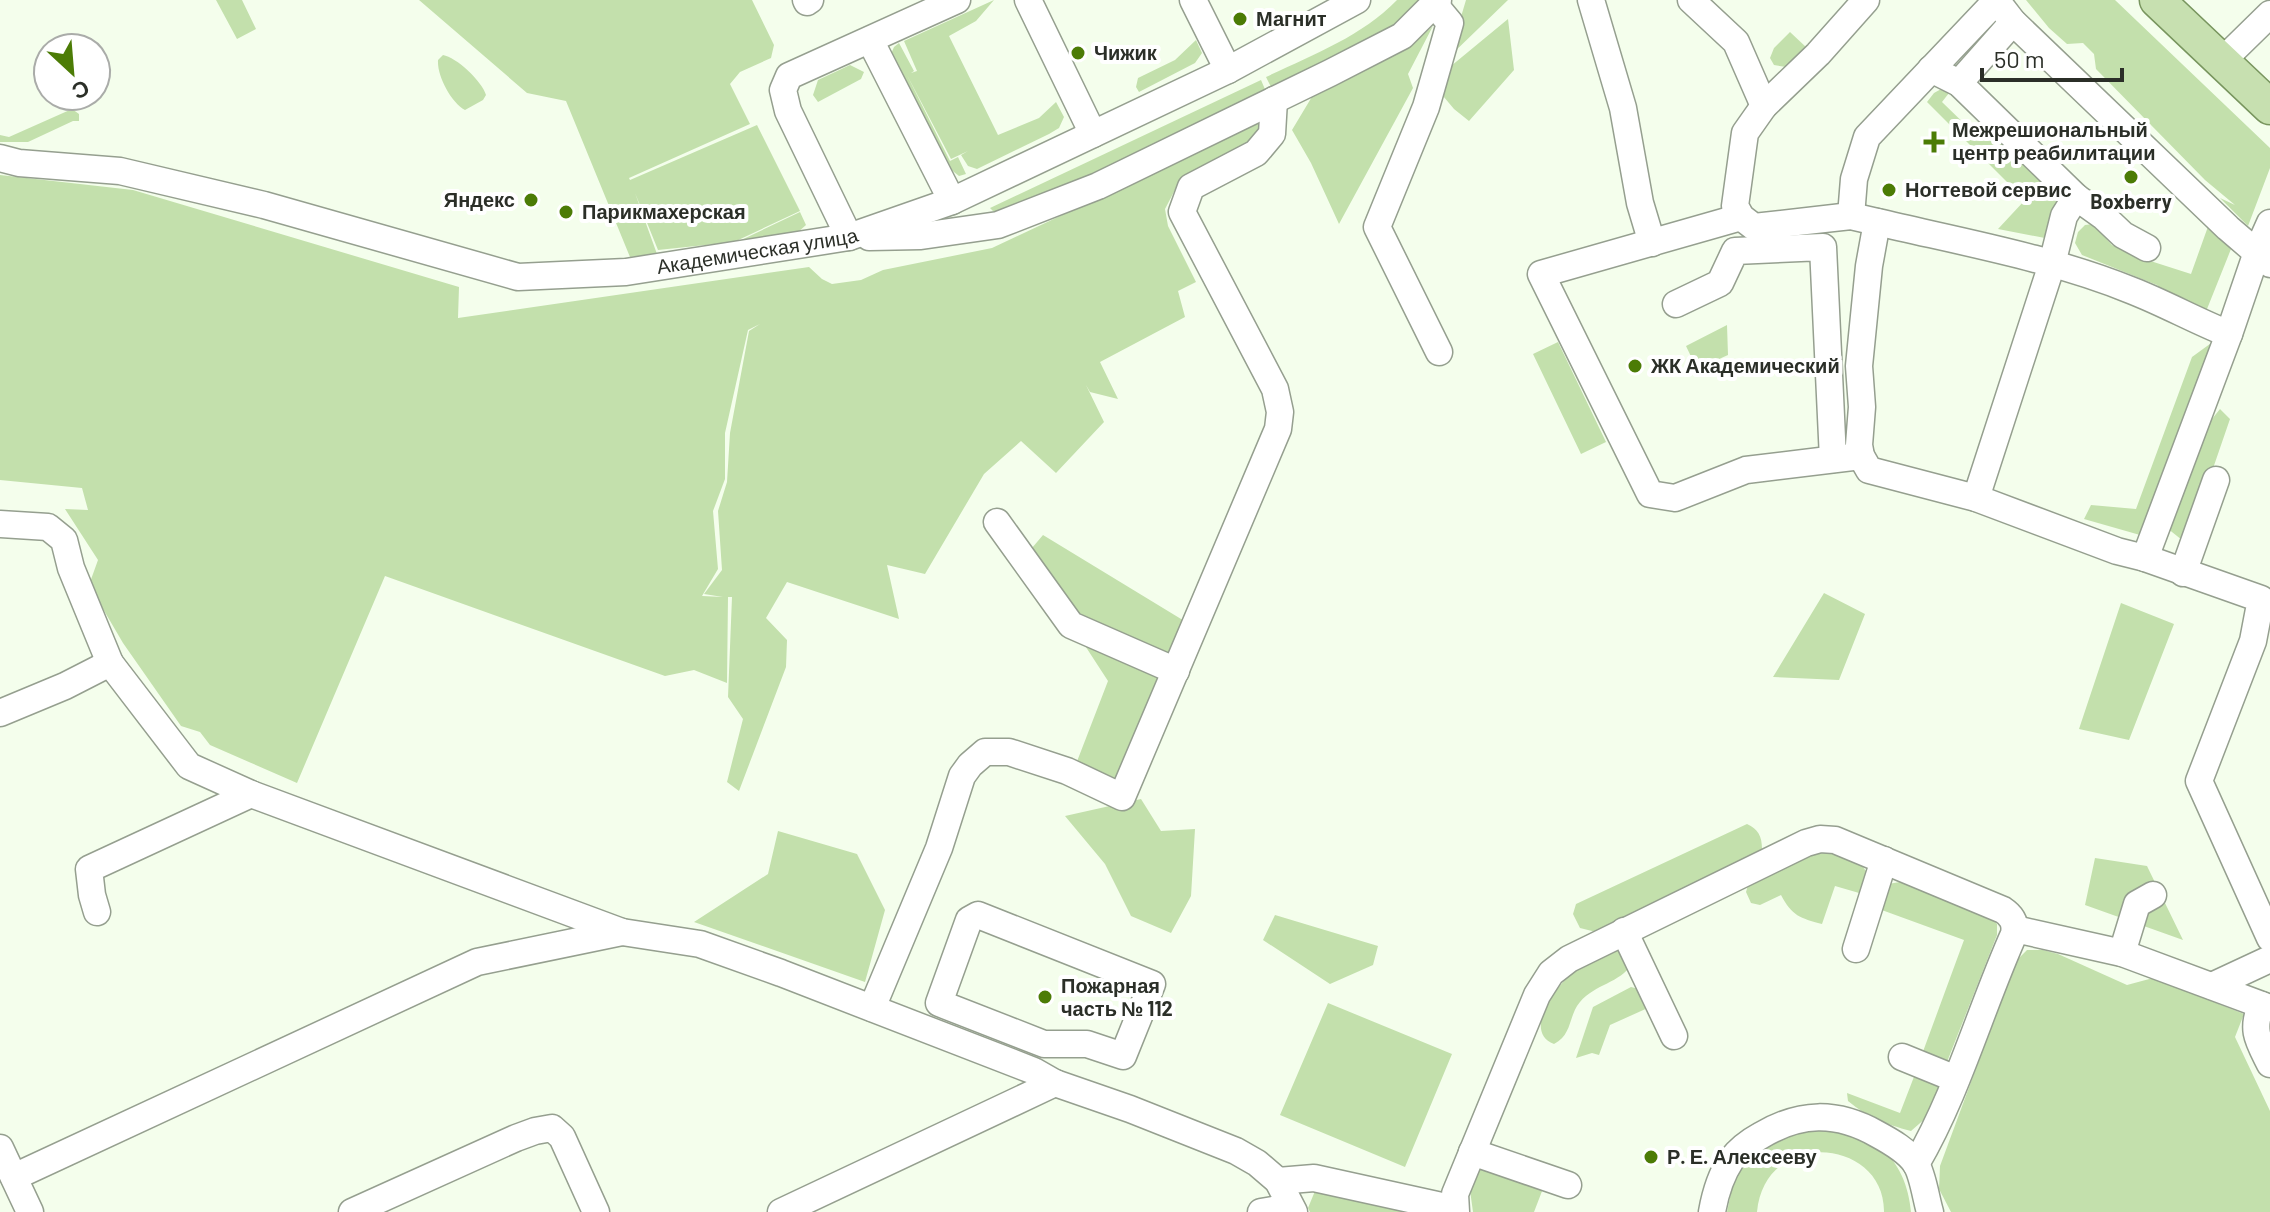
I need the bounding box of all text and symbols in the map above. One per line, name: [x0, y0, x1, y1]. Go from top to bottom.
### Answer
place label: Магнит: [1256, 6, 1327, 30]
marker: Магнит: [1231, 10, 1249, 28]
north arrow: [32, 32, 112, 112]
scale bar: [1982, 32, 2122, 82]
place label: Чижик: [1094, 40, 1158, 64]
marker: Чижик: [1069, 44, 1087, 62]
text: 50 m: [1994, 44, 2045, 73]
text: С: [68, 76, 94, 106]
place label: Межрешиональный центр реабилитации: [1952, 117, 2155, 164]
marker: Межрешиональный центр реабилитации: [1923, 131, 1945, 153]
marker: Boxberry: [2122, 168, 2140, 186]
place label: Ногтевой сервис: [1905, 177, 2072, 201]
marker: Ногтевой сервис: [1880, 181, 1898, 199]
place label: Яндекс: [444, 187, 515, 211]
place label: Boxberry: [2090, 189, 2172, 213]
marker: Яндекс: [522, 191, 540, 209]
place label: Парикмахерская: [582, 199, 746, 223]
marker: Парикмахерская: [557, 203, 575, 221]
street label: Академическая улица: [655, 222, 862, 278]
place label: ЖК Академический: [1650, 353, 1840, 377]
marker: ЖК Академический: [1626, 357, 1644, 375]
place label: Пожарная часть № 112: [1061, 973, 1173, 1020]
marker: Пожарная часть № 112: [1036, 988, 1054, 1006]
place label: Р. Е. Алексееву: [1667, 1144, 1817, 1168]
marker: Р. Е. Алексееву: [1642, 1148, 1660, 1166]

